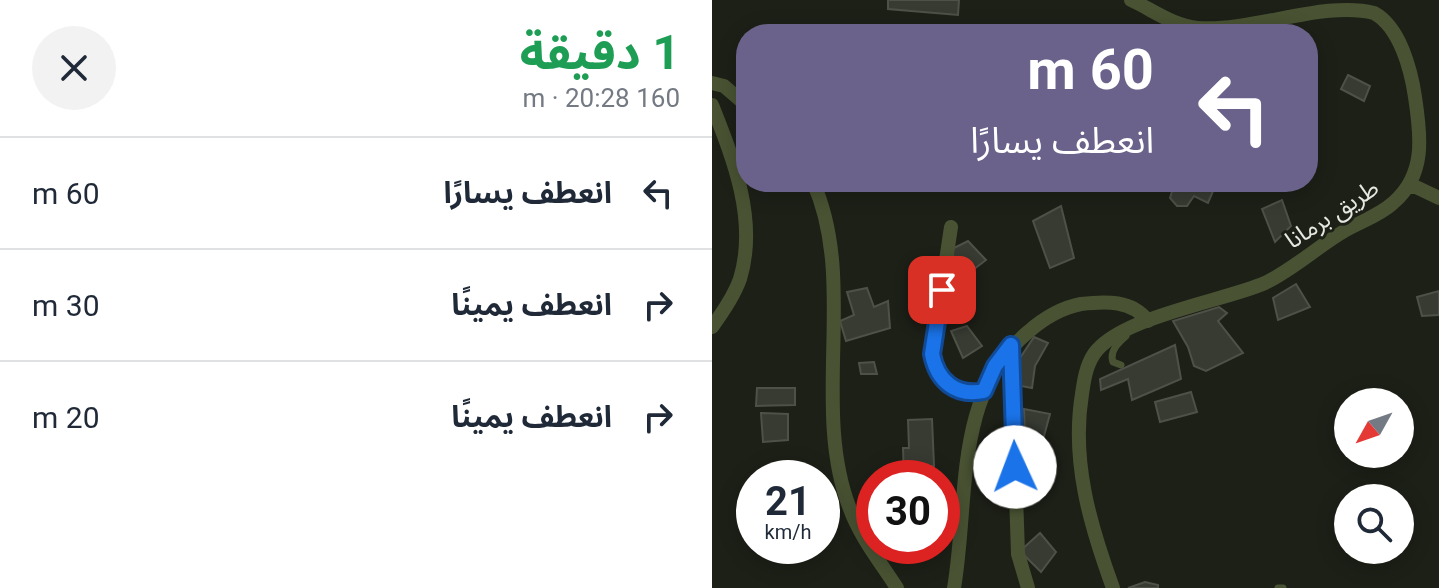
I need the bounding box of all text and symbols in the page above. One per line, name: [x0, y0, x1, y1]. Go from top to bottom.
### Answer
text: 1 دقيقة: [520, 24, 680, 81]
button: close: [32, 26, 116, 110]
text: 60 m: [1027, 37, 1154, 103]
icon: left: [1182, 56, 1286, 160]
text: 160 m · 20:28: [522, 83, 680, 113]
text: انعطف يسارًا: [970, 120, 1154, 162]
icon: left: [636, 171, 680, 215]
street label: طريق برمانا: [1280, 174, 1384, 255]
text: انعطف يسارًا: [443, 175, 612, 210]
text: 60 m: [32, 176, 100, 211]
pin: [908, 256, 976, 324]
icon: arrive: [920, 268, 964, 312]
icon: right: [636, 283, 680, 327]
text: انعطف يمينًا: [451, 287, 612, 322]
text: 30 m: [32, 288, 100, 323]
north arrow: [1334, 388, 1414, 468]
map controls: [1334, 388, 1414, 564]
icon: right: [636, 395, 680, 439]
text: انعطف يمينًا: [451, 399, 612, 434]
text: 20 m: [32, 400, 100, 435]
position arrow: [973, 425, 1057, 509]
speed limit sign: 30: [856, 460, 960, 564]
text: 21: [765, 478, 811, 525]
button: search: [1334, 484, 1414, 564]
text: km/h: [765, 520, 811, 544]

